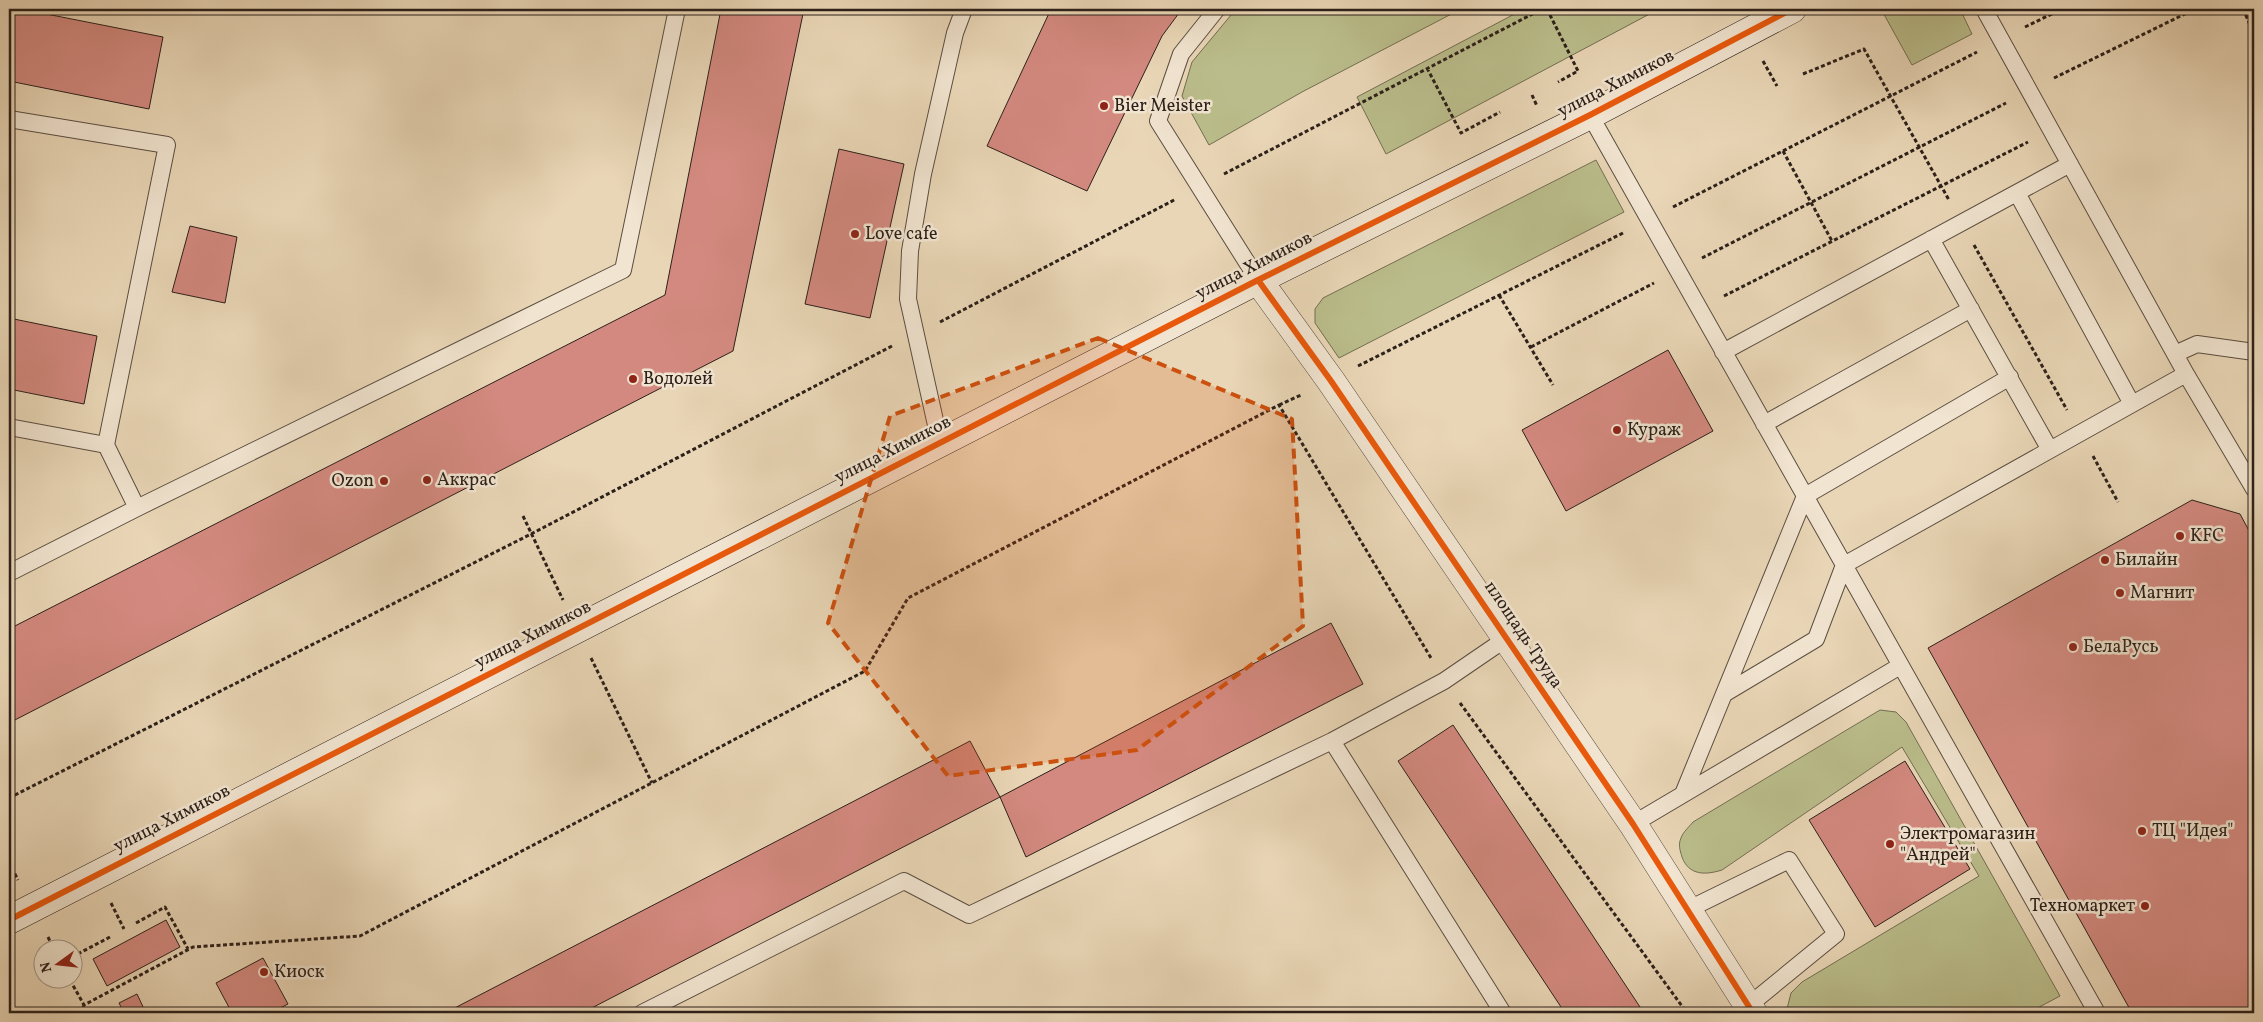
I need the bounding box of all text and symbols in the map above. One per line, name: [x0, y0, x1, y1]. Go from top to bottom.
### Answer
street label: улица Химиков: [1553, 44, 1679, 124]
place label: Bier Meister: [1114, 94, 1211, 119]
marker: Bier Meister: [1098, 100, 1110, 112]
place label: Love cafe: [865, 222, 938, 247]
street label: улица Химиков: [1191, 226, 1317, 306]
marker: Love cafe: [849, 228, 861, 240]
place label: Водолей: [643, 367, 713, 392]
marker: Водолей: [627, 373, 639, 385]
street label: улица Химиков: [830, 410, 956, 490]
place label: Кураж: [1627, 418, 1681, 443]
marker: Кураж: [1611, 424, 1623, 436]
place label: Аккрас: [437, 468, 496, 493]
place label: Ozon: [332, 469, 374, 494]
marker: Аккрас: [421, 474, 433, 486]
marker: Ozon: [378, 475, 390, 487]
place label: KFC: [2190, 524, 2224, 549]
marker: KFC: [2174, 530, 2186, 542]
place label: Билайн: [2115, 548, 2178, 573]
marker: Билайн: [2099, 554, 2111, 566]
street label: площадь Труда: [1478, 576, 1568, 694]
place label: Магнит: [2130, 581, 2194, 606]
marker: Магнит: [2114, 587, 2126, 599]
street label: улица Химиков: [470, 595, 596, 675]
place label: БелаРусь: [2083, 635, 2159, 660]
marker: БелаРусь: [2067, 641, 2079, 653]
street label: улица Химиков: [109, 779, 235, 859]
place label: ТЦ "Идея": [2152, 819, 2234, 844]
place label: Электромагазин "Андрей": [1900, 822, 2036, 868]
marker: ТЦ "Идея": [2136, 825, 2148, 837]
marker: Электромагазин "Андрей": [1884, 838, 1896, 850]
place label: Техномаркет: [2030, 894, 2135, 919]
marker: Техномаркет: [2139, 900, 2151, 912]
north arrow: [32, 940, 82, 990]
text: N: [36, 960, 57, 974]
place label: Киоск: [274, 960, 325, 985]
marker: Киоск: [258, 966, 270, 978]

